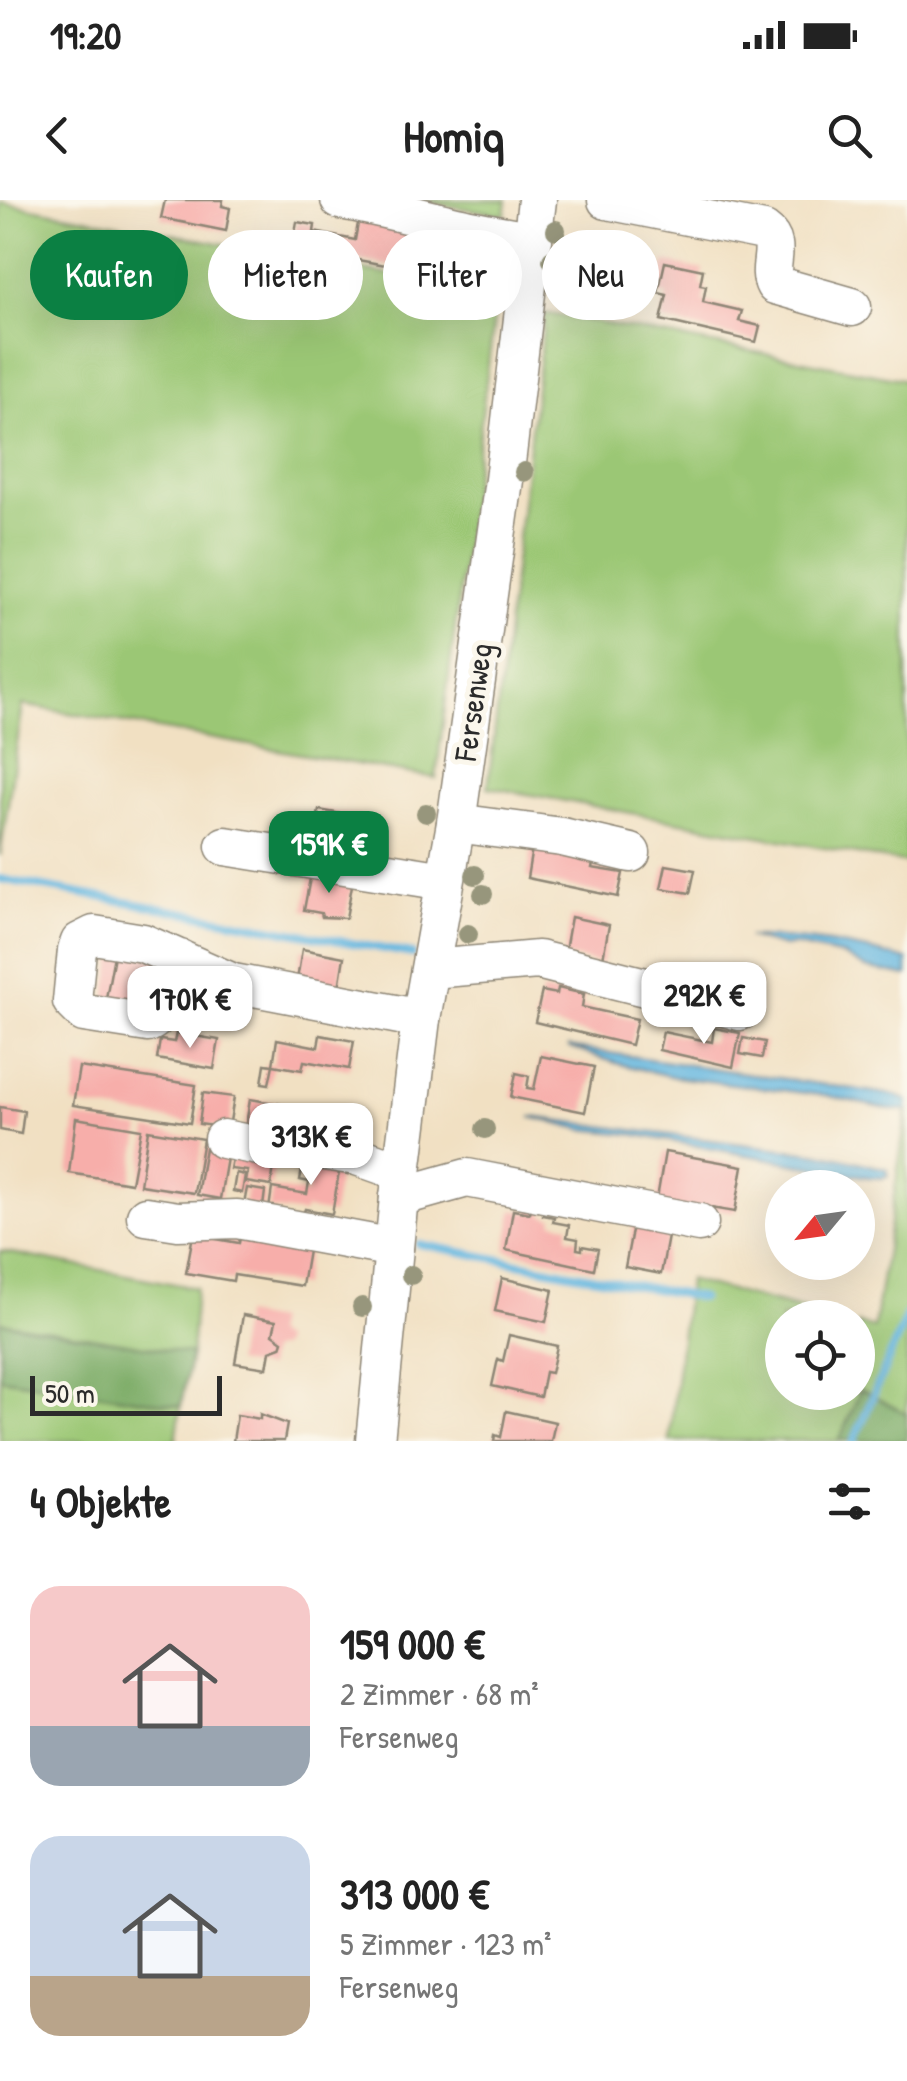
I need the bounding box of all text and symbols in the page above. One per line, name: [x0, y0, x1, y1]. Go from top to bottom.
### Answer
text: 19:20: [50, 9, 121, 61]
text: Homiq: [403, 105, 504, 166]
icon: back: [30, 108, 85, 163]
icon: search: [822, 108, 877, 163]
chip: Kaufen: [30, 230, 188, 320]
chip: Mieten: [208, 230, 363, 320]
chip: Filter: [383, 230, 522, 320]
chip: Neu: [542, 230, 659, 320]
street label: Fersenweg: [443, 640, 502, 765]
pin: 159K €: [248, 811, 410, 896]
text: 159K €: [291, 822, 367, 865]
pin: 292K €: [623, 962, 785, 1047]
pin: 170K €: [109, 966, 271, 1051]
text: 292K €: [663, 973, 745, 1016]
text: 170K €: [149, 977, 231, 1020]
pin: 313K €: [230, 1103, 392, 1188]
text: 313K €: [271, 1114, 351, 1157]
north arrow: [765, 1170, 875, 1280]
map controls: [765, 1170, 875, 1410]
button: locate: [765, 1300, 875, 1410]
scale bar: [30, 1371, 222, 1416]
text: 50 m: [45, 1374, 95, 1412]
text: 4 Objekte: [30, 1473, 171, 1530]
icon: filters: [822, 1474, 877, 1529]
text: 159 000 €: [340, 1615, 484, 1672]
icon: home: [110, 1626, 230, 1746]
text: 2 Zimmer · 68 m²: [340, 1672, 539, 1715]
text: Fersenweg: [340, 1715, 458, 1758]
text: 313 000 €: [340, 1865, 489, 1922]
icon: home: [110, 1876, 230, 1996]
text: 5 Zimmer · 123 m²: [340, 1922, 551, 1965]
text: Fersenweg: [340, 1965, 458, 2008]

